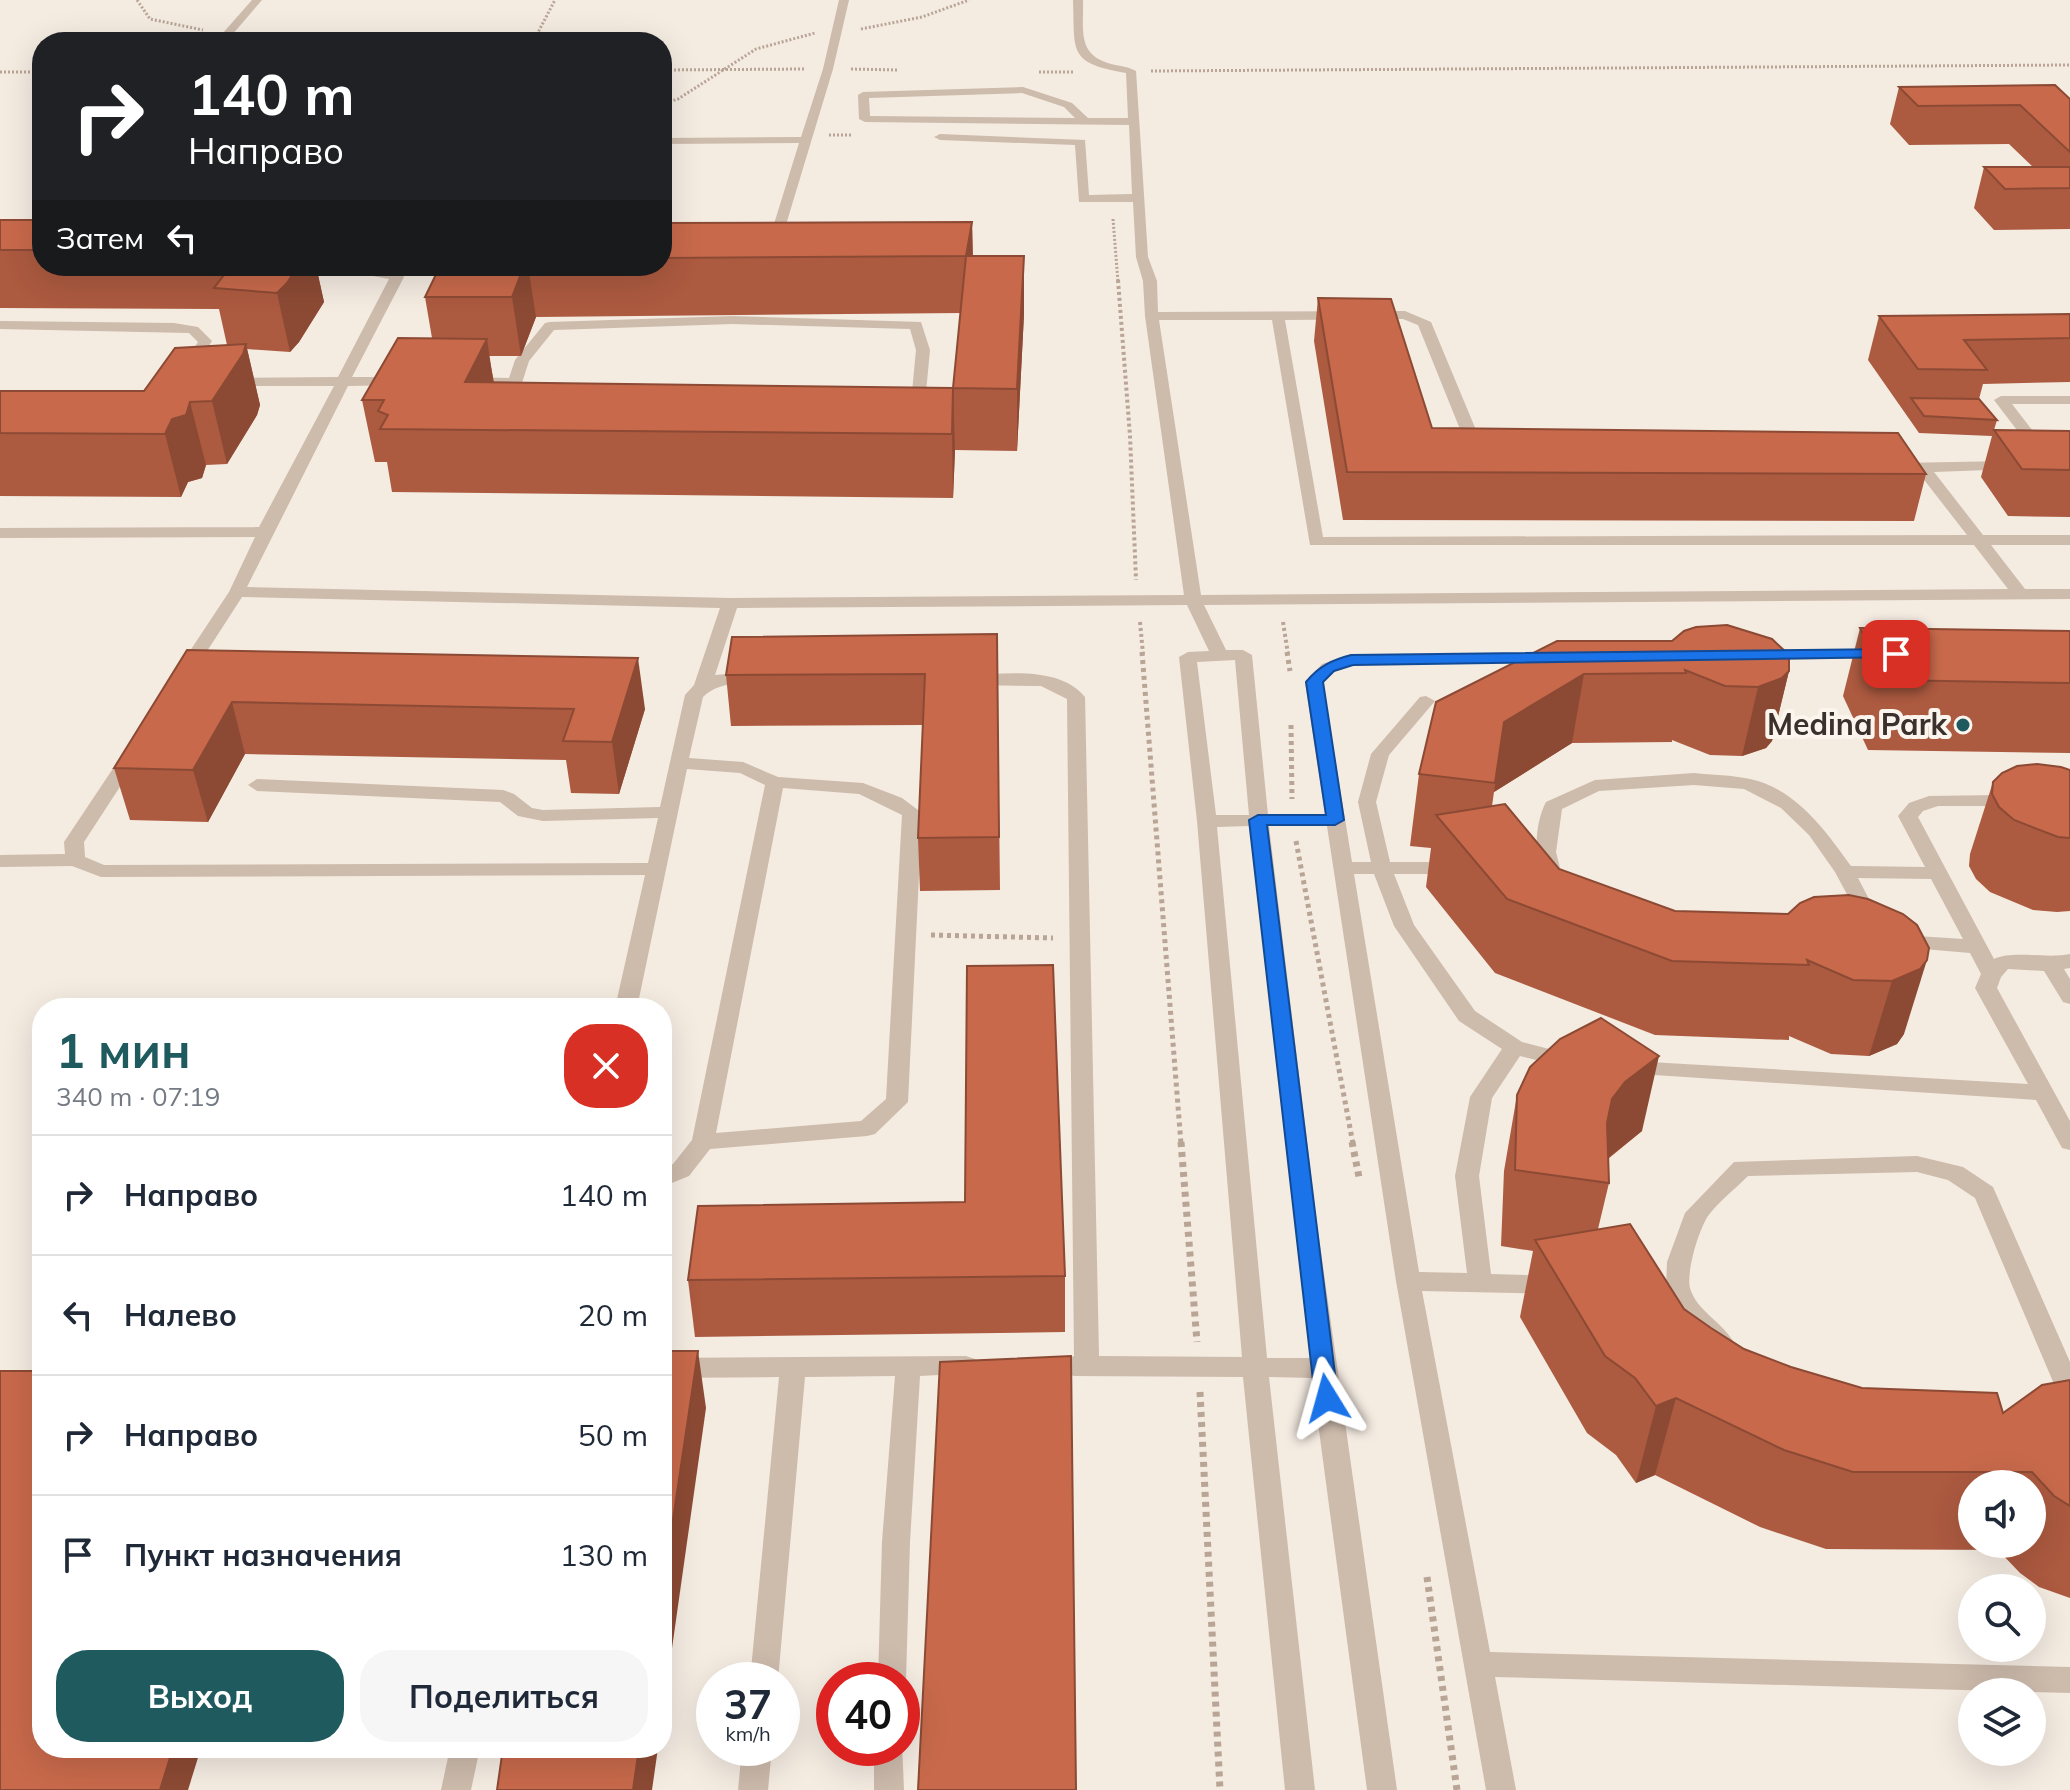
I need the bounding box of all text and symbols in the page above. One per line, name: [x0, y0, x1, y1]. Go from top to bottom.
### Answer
text: 140 m: [188, 59, 355, 129]
icon: right: [56, 64, 160, 168]
text: Направо: [188, 128, 344, 173]
icon: left: [160, 216, 204, 260]
text: Затем: [56, 219, 144, 257]
pin: [1862, 620, 1930, 688]
icon: arrive: [1874, 632, 1918, 676]
place label: Medina Park: [1767, 705, 1948, 743]
marker: Medina Park: [1954, 716, 1972, 734]
text: 1 мин: [56, 1020, 191, 1080]
button: close: [564, 1024, 648, 1108]
text: 340 m · 07:19: [56, 1080, 220, 1113]
icon: right: [56, 1173, 100, 1217]
text: Направо: [124, 1176, 258, 1214]
text: 140 m: [560, 1176, 648, 1214]
icon: left: [56, 1293, 100, 1337]
text: Налево: [124, 1296, 237, 1334]
text: 20 m: [578, 1296, 648, 1334]
position arrow: [1285, 1356, 1369, 1440]
icon: right: [56, 1413, 100, 1457]
text: Направо: [124, 1416, 258, 1454]
text: 50 m: [578, 1416, 648, 1454]
map controls: [1958, 1470, 2046, 1766]
button: sound: [1958, 1470, 2046, 1558]
icon: arrive: [56, 1533, 100, 1577]
text: Пункт назначения: [124, 1536, 402, 1574]
text: 130 m: [560, 1536, 648, 1574]
button: search: [1958, 1574, 2046, 1662]
button: Выход: [56, 1650, 344, 1742]
button: Поделиться: [360, 1650, 648, 1742]
speed limit sign: 40: [816, 1662, 920, 1766]
button: layers: [1958, 1678, 2046, 1766]
text: 37: [724, 1679, 772, 1729]
text: km/h: [725, 1721, 771, 1746]

